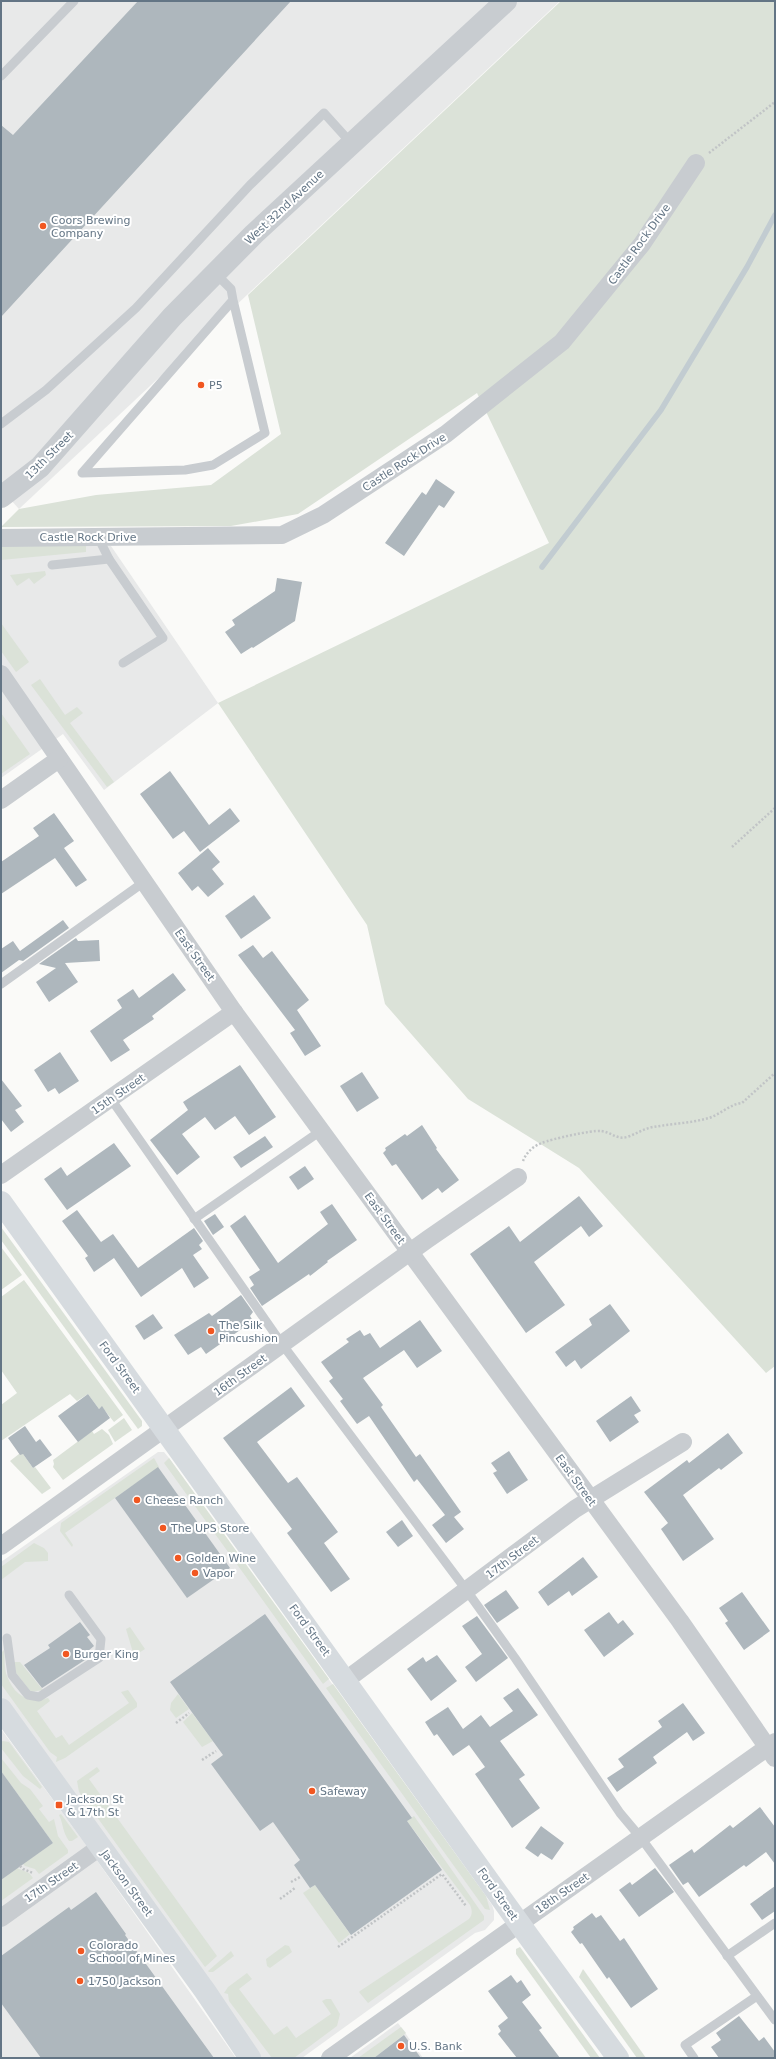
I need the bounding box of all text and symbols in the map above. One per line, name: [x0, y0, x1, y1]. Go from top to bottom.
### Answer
street label: West 32nd Avenue: [242, 167, 327, 247]
street label: Castle Rock Drive: [606, 201, 673, 287]
place label: Coors Brewing Company: [51, 214, 131, 240]
marker: Coors Brewing Company: [38, 221, 48, 231]
place label: P5: [209, 379, 223, 392]
marker: P5: [196, 380, 206, 390]
street label: 13th Street: [23, 428, 76, 482]
street label: Castle Rock Drive: [360, 430, 449, 494]
street label: Castle Rock Drive: [40, 531, 137, 544]
street label: East Street: [172, 927, 218, 984]
street label: 15th Street: [89, 1071, 148, 1118]
street label: East Street: [362, 1190, 408, 1247]
place label: The Silk Pincushion: [218, 1319, 278, 1345]
marker: The Silk Pincushion: [206, 1326, 216, 1336]
street label: Ford Street: [96, 1339, 143, 1396]
street label: 16th Street: [211, 1351, 270, 1399]
street label: East Street: [553, 1452, 599, 1509]
place label: Cheese Ranch: [145, 1494, 223, 1507]
marker: Cheese Ranch: [132, 1495, 142, 1505]
place label: The UPS Store: [170, 1522, 249, 1535]
marker: The UPS Store: [158, 1523, 168, 1533]
street label: 17th Street: [484, 1533, 542, 1581]
place label: Golden Wine: [186, 1552, 256, 1565]
marker: Golden Wine: [173, 1553, 183, 1563]
place label: Vapor: [203, 1567, 235, 1580]
marker: Vapor: [190, 1568, 200, 1578]
street label: Ford Street: [286, 1602, 333, 1659]
place label: Burger King: [74, 1648, 139, 1661]
marker: Burger King: [61, 1649, 71, 1659]
place label: Safeway: [320, 1785, 367, 1798]
marker: Safeway: [307, 1786, 317, 1796]
place label: Jackson St & 17th St: [66, 1793, 124, 1819]
marker: Jackson St & 17th St: [54, 1800, 64, 1810]
street label: Jackson Street: [98, 1847, 155, 1920]
street label: 17th Street: [22, 1859, 81, 1906]
street label: Ford Street: [475, 1866, 521, 1924]
street label: 18th Street: [533, 1870, 592, 1917]
place label: Colorado School of Mines: [89, 1939, 175, 1965]
marker: Colorado School of Mines: [76, 1946, 86, 1956]
place label: 1750 Jackson: [88, 1975, 161, 1988]
marker: 1750 Jackson: [75, 1976, 85, 1986]
place label: U.S. Bank: [409, 2040, 463, 2053]
marker: U.S. Bank: [396, 2041, 406, 2051]

